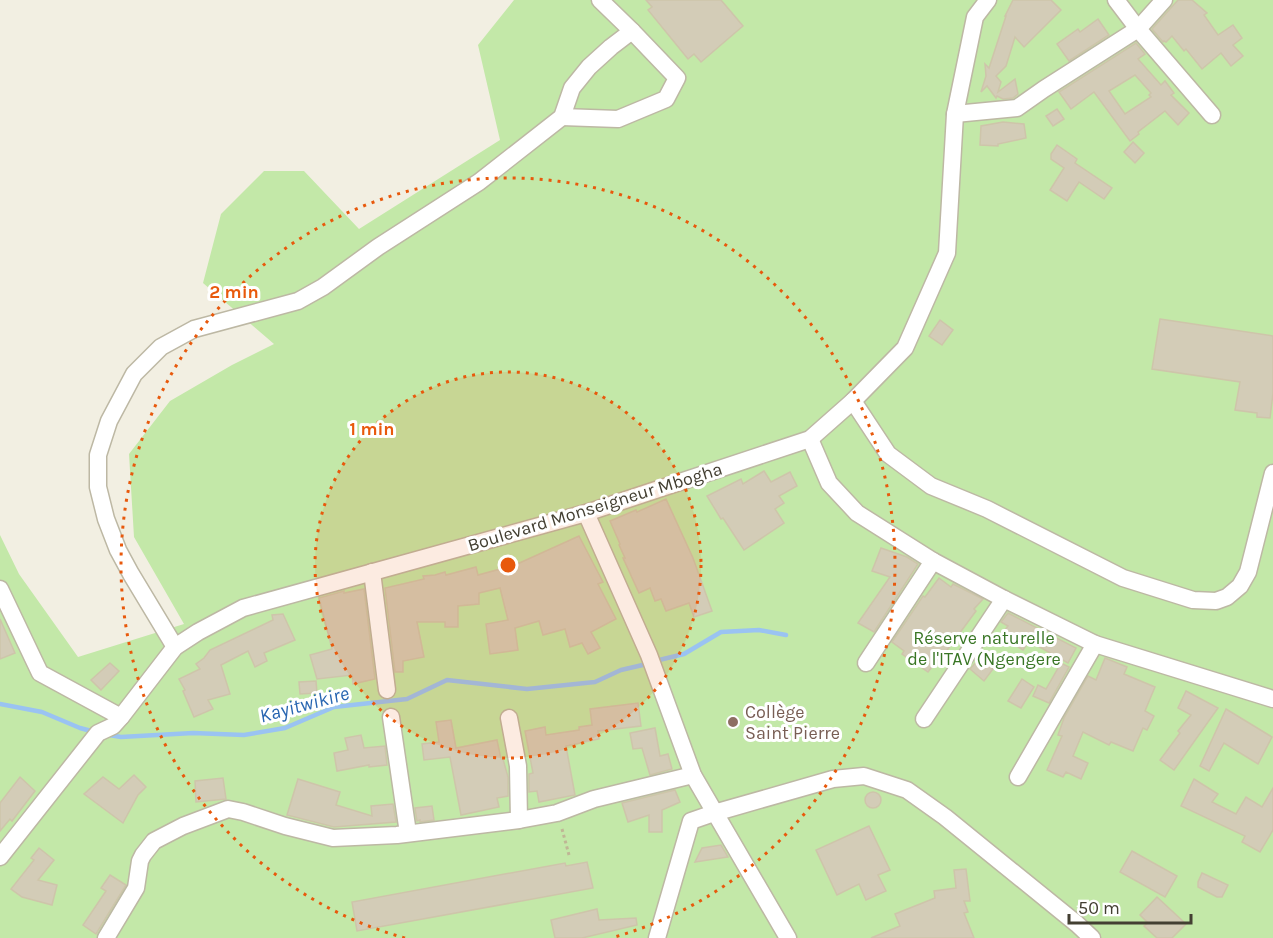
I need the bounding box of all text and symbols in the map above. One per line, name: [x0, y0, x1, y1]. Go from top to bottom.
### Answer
text: 2 min: [209, 281, 259, 303]
text: 1 min: [349, 418, 395, 440]
street label: Boulevard Monseigneur Mbogha: [465, 458, 725, 556]
centre of rings: [498, 555, 518, 575]
park label: Réserve naturelle de l'ITAV (Ngengere: [907, 627, 1061, 670]
water label: Kayitwikire: [257, 681, 352, 727]
place label: Collège Saint Pierre: [745, 701, 840, 744]
marker: Collège Saint Pierre: [726, 715, 740, 729]
scale bar: [1069, 887, 1190, 925]
text: 50 m: [1078, 897, 1120, 919]

